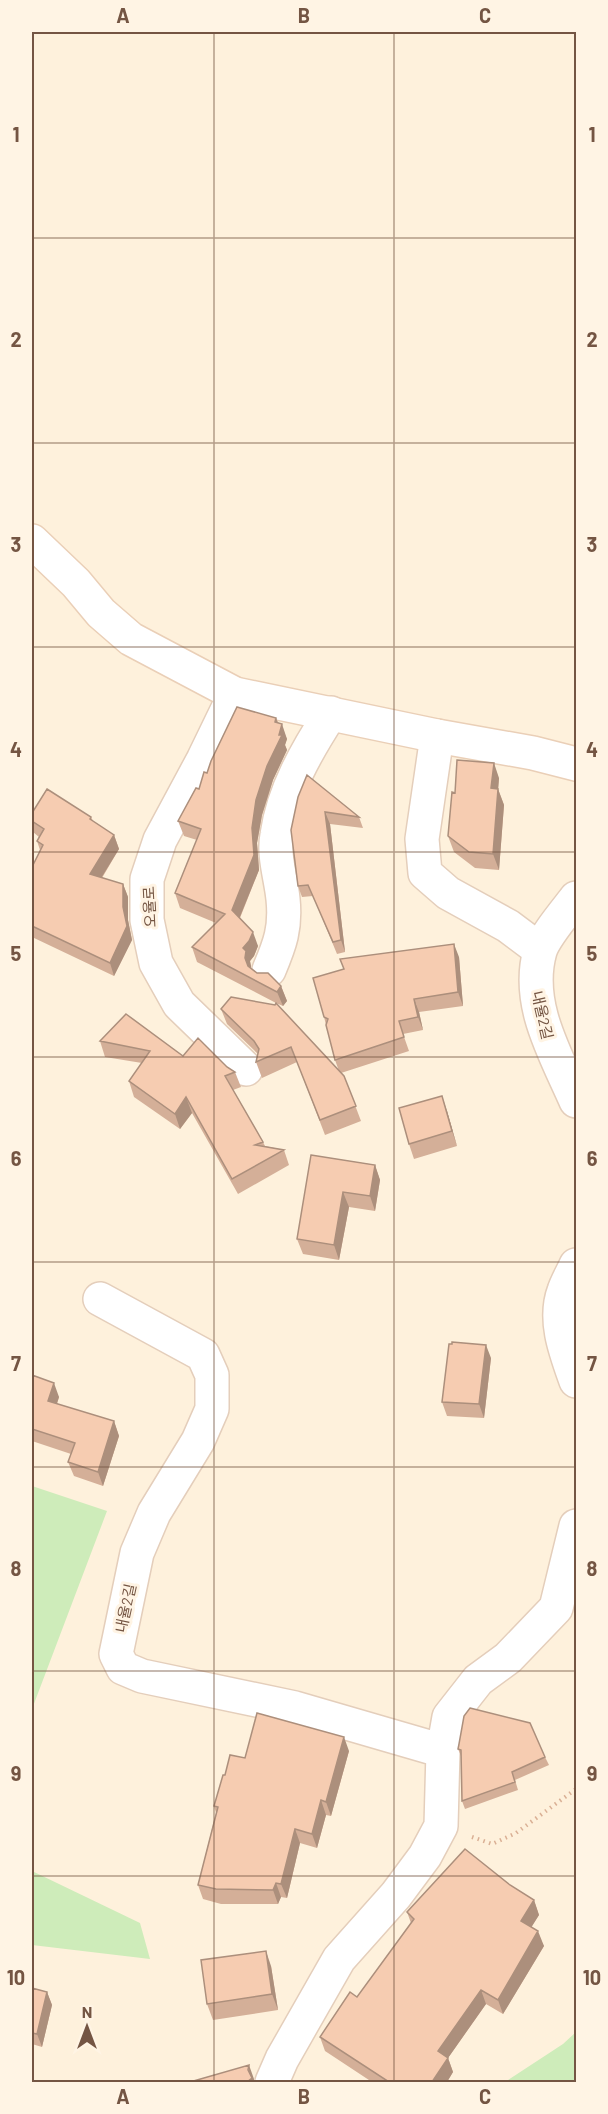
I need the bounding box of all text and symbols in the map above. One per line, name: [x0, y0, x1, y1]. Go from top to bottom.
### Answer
text: A: [116, 3, 130, 27]
text: B: [298, 3, 310, 27]
text: C: [479, 3, 491, 27]
text: 1: [12, 122, 20, 146]
text: 1: [588, 122, 596, 146]
text: 2: [10, 327, 22, 351]
text: 2: [586, 327, 598, 351]
text: 3: [11, 532, 21, 556]
text: 3: [587, 532, 597, 556]
text: 4: [10, 737, 22, 761]
text: 4: [586, 737, 598, 761]
street label: 오율로: [139, 886, 159, 928]
text: 5: [11, 941, 22, 965]
text: 5: [587, 941, 598, 965]
street label: 내율2길: [529, 989, 557, 1041]
text: 6: [11, 1146, 22, 1170]
text: 6: [587, 1146, 598, 1170]
text: 7: [11, 1351, 21, 1375]
text: 7: [587, 1351, 597, 1375]
text: 8: [11, 1556, 22, 1580]
text: 8: [587, 1556, 598, 1580]
street label: 내율2길: [111, 1582, 139, 1634]
text: 9: [11, 1761, 21, 1785]
text: 9: [587, 1761, 597, 1785]
text: 10: [7, 1965, 25, 1989]
text: 10: [583, 1965, 601, 1989]
north arrow: [57, 1997, 117, 2057]
text: N: [82, 2002, 92, 2021]
text: A: [116, 2084, 130, 2108]
text: B: [298, 2084, 310, 2108]
text: C: [479, 2084, 491, 2108]

